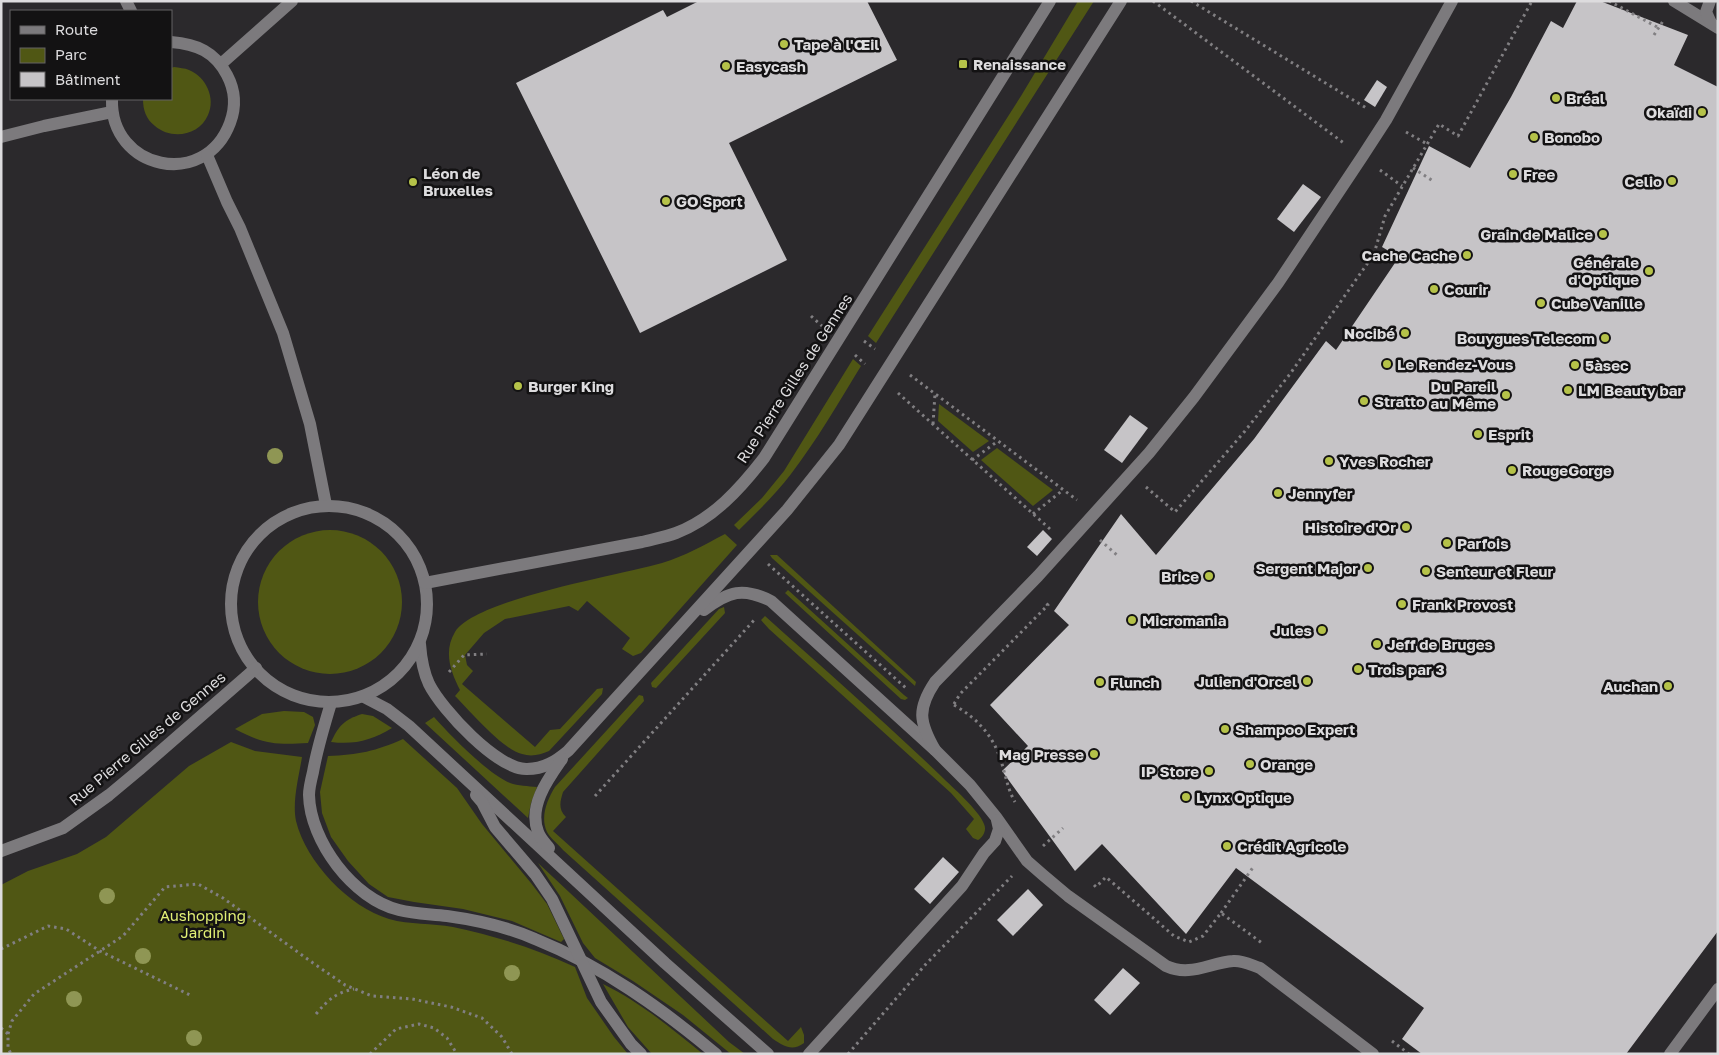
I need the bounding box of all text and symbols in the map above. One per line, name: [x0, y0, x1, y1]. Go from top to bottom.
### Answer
legend: [10, 10, 172, 100]
text: Route: [55, 20, 98, 38]
place label: Tape à l'Œil: [794, 35, 879, 53]
marker: Tape à l'Œil: [778, 38, 790, 50]
text: Parc: [55, 45, 87, 63]
place label: Renaissance: [973, 55, 1066, 73]
place label: Easycash: [736, 57, 806, 75]
marker: Renaissance: [957, 58, 969, 70]
marker: Easycash: [720, 60, 732, 72]
text: Bâtiment: [55, 70, 120, 88]
place label: Bréal: [1566, 89, 1605, 107]
marker: Bréal: [1550, 92, 1562, 104]
place label: Okaïdi: [1646, 103, 1692, 121]
marker: Okaïdi: [1696, 106, 1708, 118]
place label: Bonobo: [1544, 128, 1600, 146]
marker: Bonobo: [1528, 131, 1540, 143]
place label: Léon de Bruxelles: [423, 164, 493, 199]
place label: Free: [1523, 165, 1555, 183]
marker: Free: [1507, 168, 1519, 180]
place label: Celio: [1624, 172, 1662, 190]
marker: Celio: [1666, 175, 1678, 187]
marker: Léon de Bruxelles: [407, 176, 419, 188]
place label: GO Sport: [676, 192, 743, 210]
marker: GO Sport: [660, 195, 672, 207]
place label: Grain de Malice: [1480, 225, 1593, 243]
marker: Grain de Malice: [1597, 228, 1609, 240]
place label: Cache Cache: [1361, 246, 1457, 264]
marker: Cache Cache: [1461, 249, 1473, 261]
place label: Générale d'Optique: [1568, 253, 1639, 288]
marker: Générale d'Optique: [1643, 265, 1655, 277]
place label: Courir: [1444, 280, 1489, 298]
marker: Courir: [1428, 283, 1440, 295]
street label: Rue Pierre Gilles de Gennes: [732, 290, 856, 466]
place label: Cube Vanille: [1551, 294, 1643, 312]
marker: Cube Vanille: [1535, 297, 1547, 309]
place label: Nocibé: [1344, 324, 1395, 342]
marker: Nocibé: [1399, 327, 1411, 339]
place label: Bouygues Telecom: [1457, 329, 1595, 347]
marker: Bouygues Telecom: [1599, 332, 1611, 344]
place label: Le Rendez-Vous: [1397, 355, 1513, 373]
place label: 5àsec: [1585, 356, 1629, 374]
marker: Le Rendez-Vous: [1381, 358, 1393, 370]
marker: 5àsec: [1569, 359, 1581, 371]
place label: Burger King: [528, 377, 614, 395]
place label: Du Pareil au Même: [1430, 377, 1496, 412]
marker: Burger King: [512, 380, 524, 392]
place label: LM Beauty bar: [1578, 381, 1684, 399]
marker: LM Beauty bar: [1562, 384, 1574, 396]
marker: Du Pareil au Même: [1500, 389, 1512, 401]
place label: Stratto: [1374, 392, 1425, 410]
marker: Stratto: [1358, 395, 1370, 407]
place label: Esprit: [1488, 425, 1531, 443]
marker: Esprit: [1472, 428, 1484, 440]
place label: Yves Rocher: [1339, 452, 1431, 470]
marker: Yves Rocher: [1323, 455, 1335, 467]
place label: RougeGorge: [1522, 461, 1612, 479]
marker: RougeGorge: [1506, 464, 1518, 476]
place label: Jennyfer: [1288, 484, 1353, 502]
marker: Jennyfer: [1272, 487, 1284, 499]
place label: Histoire d'Or: [1305, 518, 1396, 536]
marker: Histoire d'Or: [1400, 521, 1412, 533]
place label: Parfois: [1457, 534, 1509, 552]
marker: Parfois: [1441, 537, 1453, 549]
place label: Sergent Major: [1256, 559, 1358, 577]
marker: Sergent Major: [1362, 562, 1374, 574]
place label: Senteur et Fleur: [1436, 562, 1554, 580]
marker: Senteur et Fleur: [1420, 565, 1432, 577]
place label: Brice: [1161, 567, 1199, 585]
marker: Brice: [1203, 570, 1215, 582]
place label: Frank Provost: [1412, 595, 1513, 613]
marker: Frank Provost: [1396, 598, 1408, 610]
place label: Micromania: [1142, 611, 1227, 629]
marker: Micromania: [1126, 614, 1138, 626]
place label: Jules: [1272, 621, 1312, 639]
marker: Jules: [1316, 624, 1328, 636]
place label: Jeff de Bruges: [1387, 635, 1493, 653]
marker: Jeff de Bruges: [1371, 638, 1383, 650]
place label: Trois par 3: [1368, 660, 1445, 678]
marker: Trois par 3: [1352, 663, 1364, 675]
street label: Rue Pierre Gilles de Gennes: [65, 667, 229, 809]
place label: Julien d'Orcel: [1196, 672, 1297, 690]
place label: Flunch: [1110, 673, 1160, 691]
marker: Julien d'Orcel: [1301, 675, 1313, 687]
marker: Flunch: [1094, 676, 1106, 688]
place label: Auchan: [1603, 677, 1658, 695]
marker: Auchan: [1662, 680, 1674, 692]
place label: Shampoo Expert: [1235, 720, 1355, 738]
marker: Shampoo Expert: [1219, 723, 1231, 735]
place label: Mag Presse: [999, 745, 1084, 763]
marker: Mag Presse: [1088, 748, 1100, 760]
place label: Orange: [1260, 755, 1313, 773]
marker: Orange: [1244, 758, 1256, 770]
place label: IP Store: [1141, 762, 1199, 780]
marker: IP Store: [1203, 765, 1215, 777]
place label: Lynx Optique: [1196, 788, 1292, 806]
marker: Lynx Optique: [1180, 791, 1192, 803]
place label: Crédit Agricole: [1237, 837, 1346, 855]
marker: Crédit Agricole: [1221, 840, 1233, 852]
park label: Aushopping Jardin: [160, 906, 246, 941]

